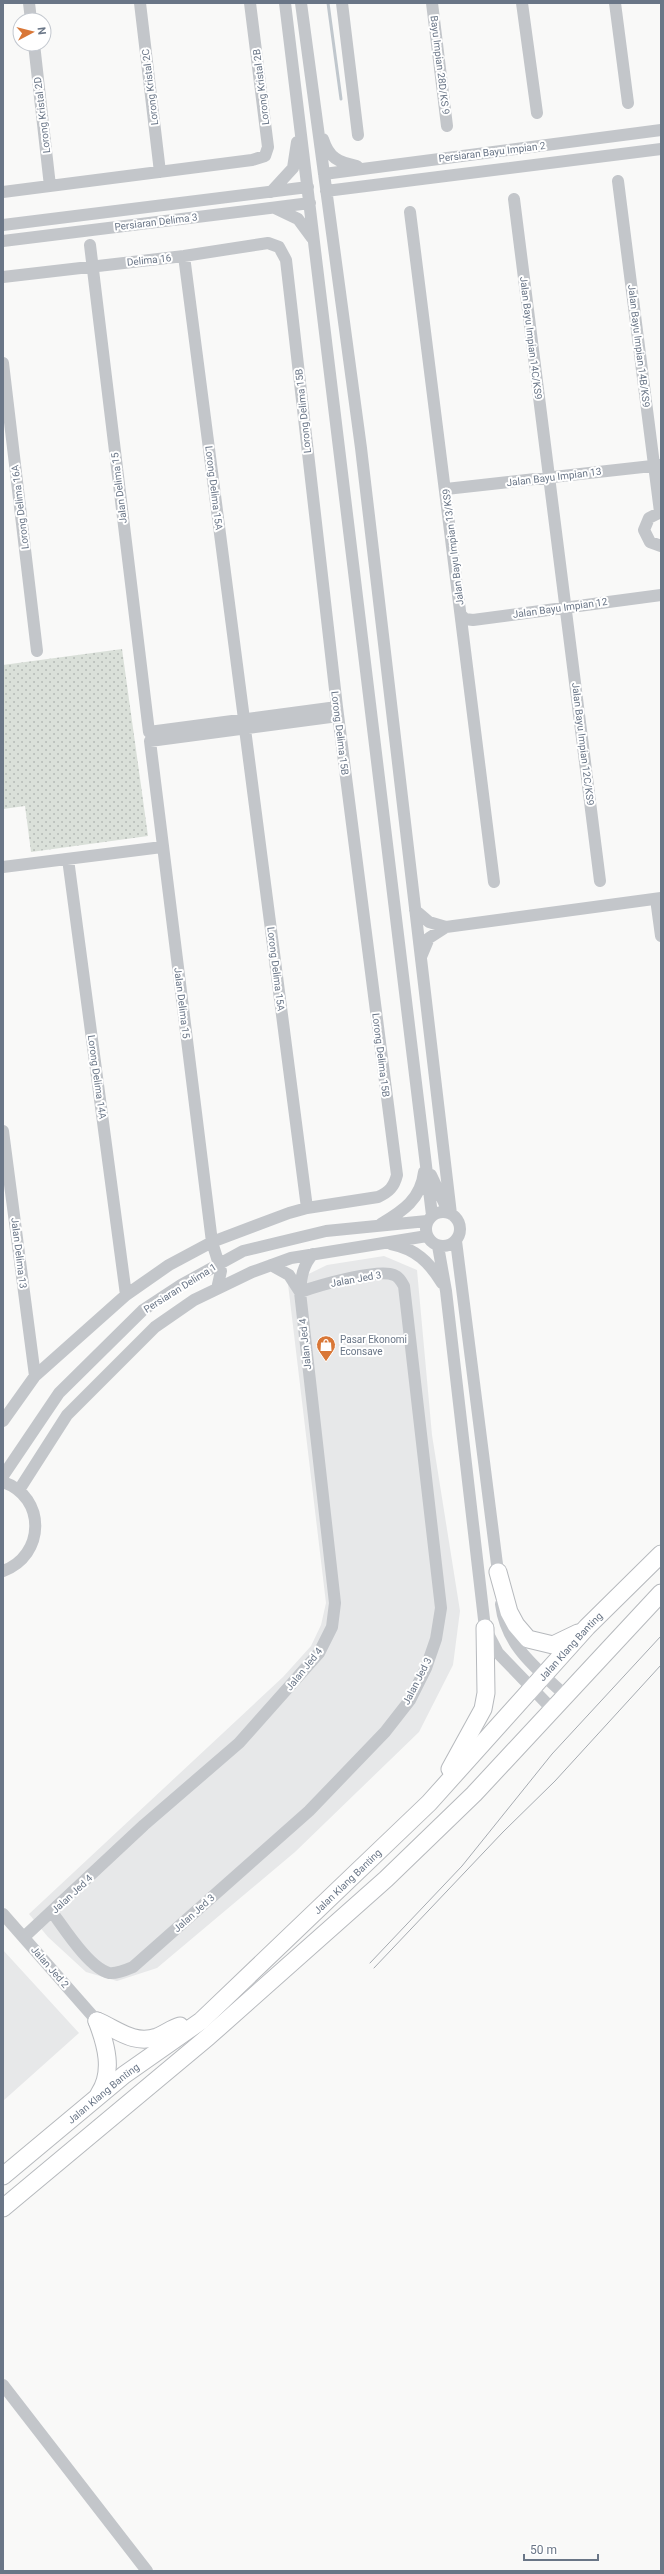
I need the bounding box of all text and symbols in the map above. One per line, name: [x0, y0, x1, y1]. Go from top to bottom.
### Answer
north arrow: [12, 12, 52, 52]
street label: Bayu Impian 28D/KS 9: [428, 15, 452, 115]
text: N: [35, 26, 48, 36]
street label: Lorong Kristal 2C: [140, 48, 160, 126]
street label: Lorong Kristal 2B: [251, 48, 271, 126]
street label: Lorong Kristal 2D: [32, 76, 52, 154]
street label: Persiaran Bayu Impian 2: [438, 140, 546, 164]
street label: Persiaran Delima 3: [114, 211, 198, 233]
street label: Delima 16: [126, 252, 172, 268]
street label: Jalan Bayu Impian 14C/KS9: [518, 276, 544, 400]
street label: Jalan Bayu Impian 14B/KS9: [626, 284, 652, 408]
street label: Lorong Delima 15B: [293, 368, 313, 454]
street label: Lorong Delima 15A: [203, 445, 225, 531]
street label: Jalan Delima 15: [109, 451, 129, 524]
street label: Lorong Delima 16A: [9, 464, 31, 550]
street label: Jalan Bayu Impian 13: [506, 466, 602, 488]
street label: Jalan Bayu Impian 13/KS9: [440, 488, 466, 606]
street label: Jalan Bayu Impian 12: [512, 596, 608, 620]
street label: Jalan Bayu Impian 12C/KS9: [570, 682, 596, 806]
street label: Lorong Delima 15B: [329, 690, 351, 776]
street label: Lorong Delima 15A: [265, 926, 287, 1012]
street label: Jalan Delima 15: [172, 967, 192, 1040]
street label: Lorong Delima 15B: [370, 1012, 392, 1098]
street label: Lorong Delima 14A: [86, 1034, 108, 1120]
street label: Jalan Delima 13: [9, 1217, 29, 1289]
street label: Persiaran Delima 1: [142, 1261, 218, 1315]
street label: Jalan Jed 3: [330, 1269, 382, 1289]
street label: Jalan Jed 4: [297, 1317, 313, 1370]
shop icon: Pasar Ekonomi Econsave: [315, 1334, 337, 1362]
place label: Pasar Ekonomi Econsave: [340, 1334, 407, 1357]
street label: Jalan Klang Banting: [536, 1610, 604, 1683]
street label: Jalan Jed 4: [284, 1645, 325, 1692]
street label: Jalan Jed 3: [400, 1656, 434, 1706]
street label: Jalan Klang Banting: [311, 1847, 383, 1916]
street label: Jalan Jed 4: [49, 1872, 95, 1916]
street label: Jalan Jed 3: [171, 1892, 217, 1934]
street label: Jalan Jed 2: [29, 1944, 71, 1990]
street label: Jalan Klang Banting: [65, 2061, 141, 2125]
scale bar: [524, 2536, 598, 2562]
text: 50 m: [530, 2543, 557, 2557]

